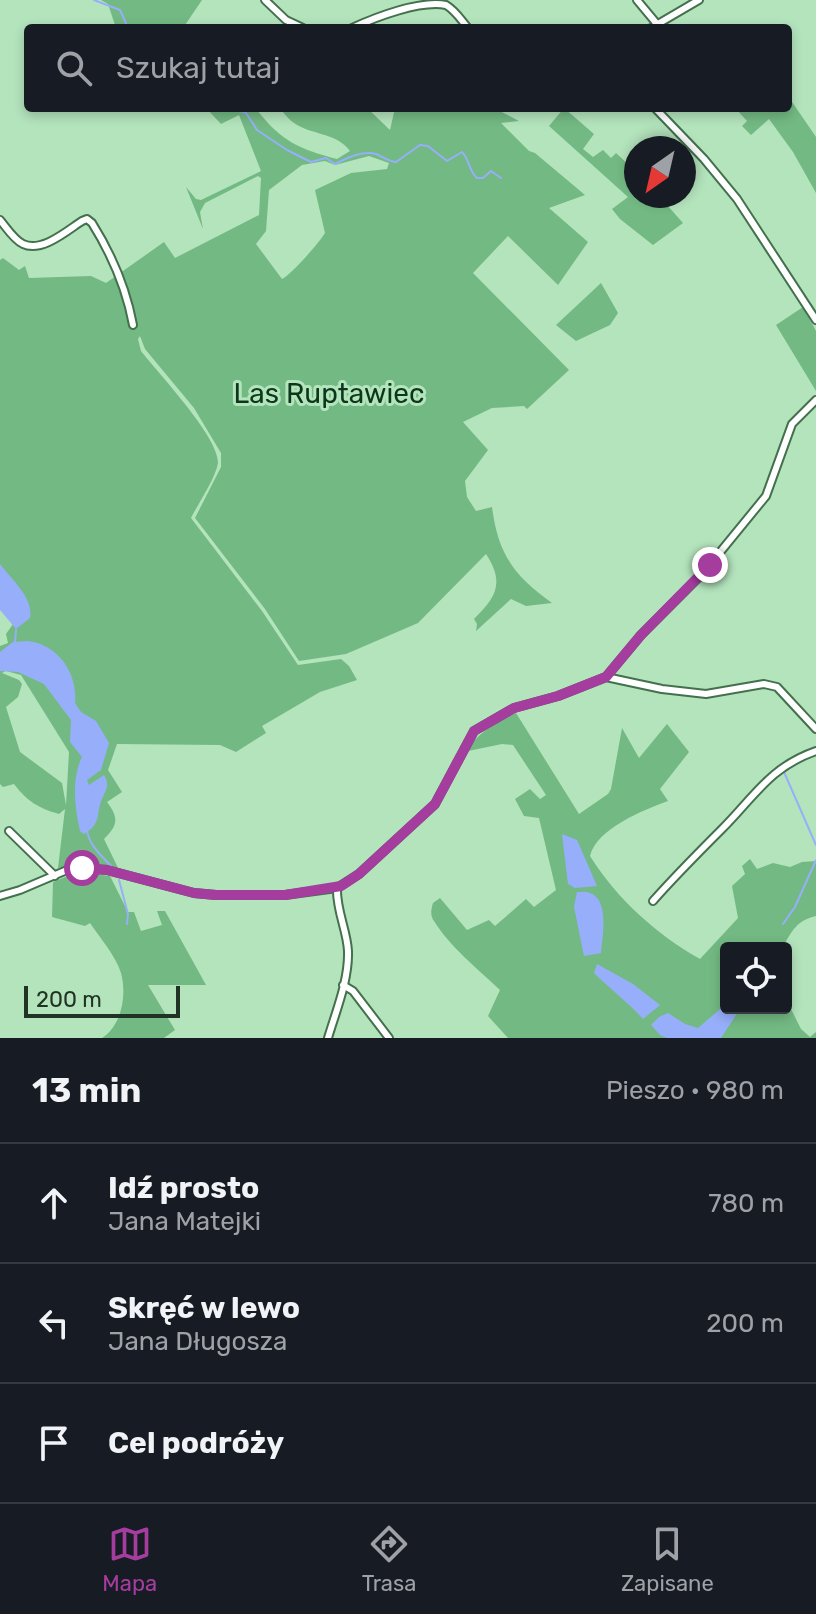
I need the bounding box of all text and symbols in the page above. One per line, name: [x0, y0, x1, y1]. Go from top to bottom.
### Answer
search box: [24, 24, 792, 112]
icon: search: [52, 46, 96, 90]
text: Szukaj tutaj: [116, 50, 280, 86]
north arrow: [624, 136, 696, 208]
park label: Las Ruptawiec: [234, 377, 424, 410]
route end: [692, 547, 728, 583]
route start: [64, 850, 100, 886]
map controls: [720, 942, 792, 1014]
button: locate: [720, 942, 792, 1014]
scale bar: [24, 982, 180, 1018]
text: 200 m: [36, 986, 102, 1013]
text: 13 min: [32, 1070, 141, 1111]
text: Pieszo · 980 m: [606, 1075, 784, 1106]
text: Idź prosto: [108, 1170, 259, 1206]
icon: ahead: [32, 1181, 76, 1225]
text: 780 m: [708, 1188, 784, 1219]
text: Jana Matejki: [108, 1206, 261, 1237]
text: Skręć w lewo: [108, 1290, 300, 1326]
icon: left: [32, 1301, 76, 1345]
text: 200 m: [706, 1308, 784, 1339]
text: Jana Długosza: [108, 1326, 287, 1357]
icon: arrive: [32, 1421, 76, 1465]
text: Cel podróży: [108, 1425, 284, 1461]
tab: Mapa: [102, 1522, 157, 1597]
tab: Trasa: [362, 1522, 416, 1597]
tab: Zapisane: [621, 1522, 714, 1597]

